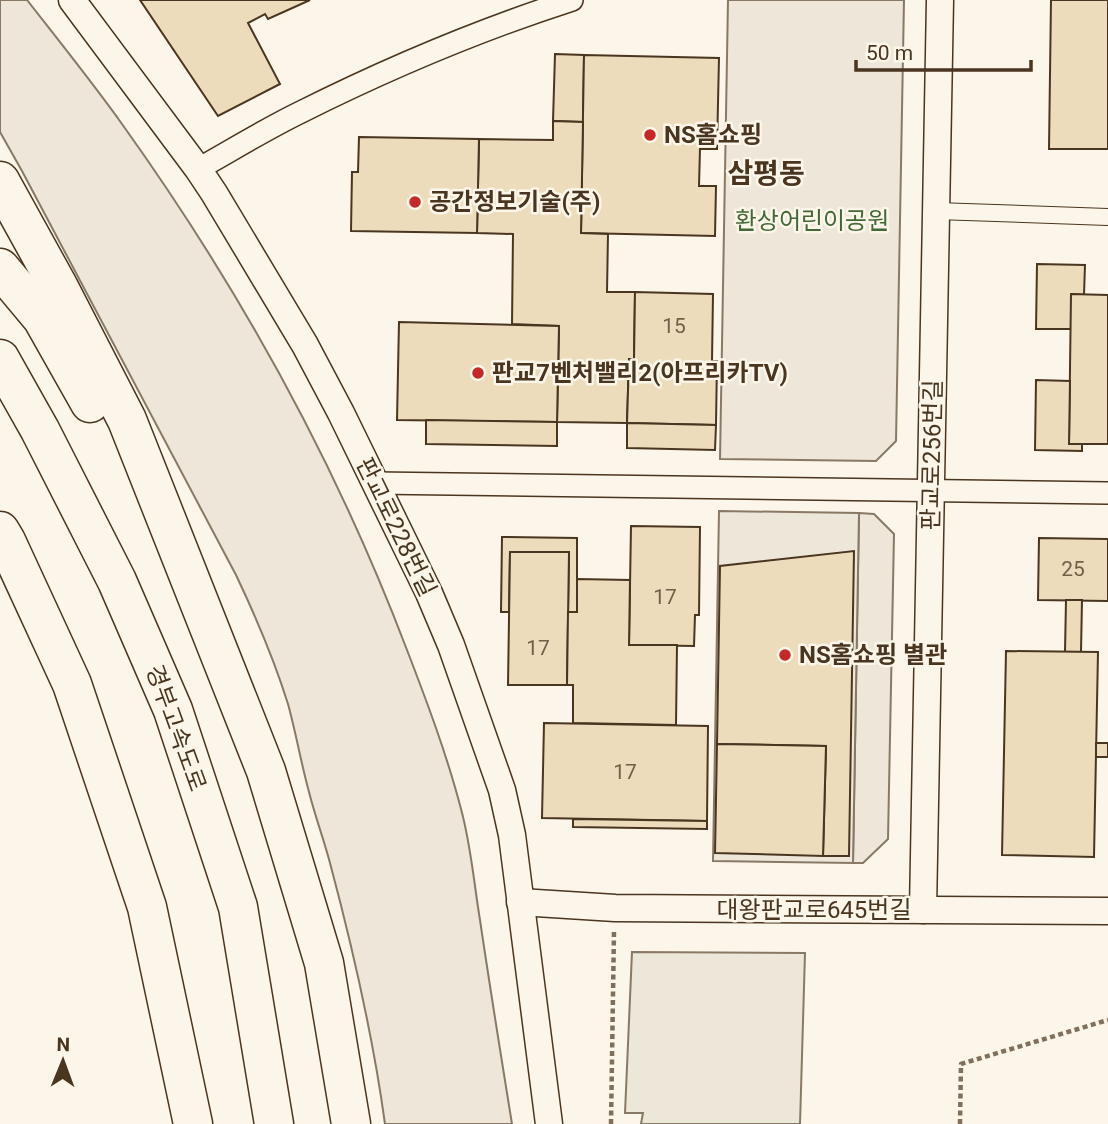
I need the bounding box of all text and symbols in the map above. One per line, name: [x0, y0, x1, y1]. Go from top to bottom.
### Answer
scale bar: [856, 28, 1031, 72]
text: 50 m: [866, 41, 913, 65]
place label: NS홈쇼핑: [664, 121, 762, 149]
marker: NS홈쇼핑: [642, 127, 658, 143]
district label: 삼평동: [727, 157, 805, 190]
place label: 공간정보기술(주): [429, 188, 600, 216]
marker: 공간정보기술(주): [407, 194, 423, 210]
park label: 환상어린이공원: [735, 207, 889, 235]
house number: 15: [662, 314, 686, 338]
place label: 판교7벤처밸리2(아프리카TV): [492, 359, 788, 387]
marker: 판교7벤처밸리2(아프리카TV): [470, 365, 486, 381]
street label: 판교로256번길: [917, 379, 947, 531]
street label: 판교로228번길: [350, 453, 442, 601]
house number: 25: [1061, 557, 1085, 581]
house number: 17: [653, 585, 677, 609]
house number: 17: [526, 636, 550, 660]
place label: NS홈쇼핑 별관: [799, 641, 947, 669]
marker: NS홈쇼핑 별관: [777, 647, 793, 663]
street label: 경부고속도로: [140, 661, 212, 795]
house number: 17: [613, 760, 637, 784]
street label: 대왕판교로645번길: [716, 896, 912, 924]
north arrow: [28, 1026, 98, 1096]
text: N: [56, 1033, 70, 1056]

